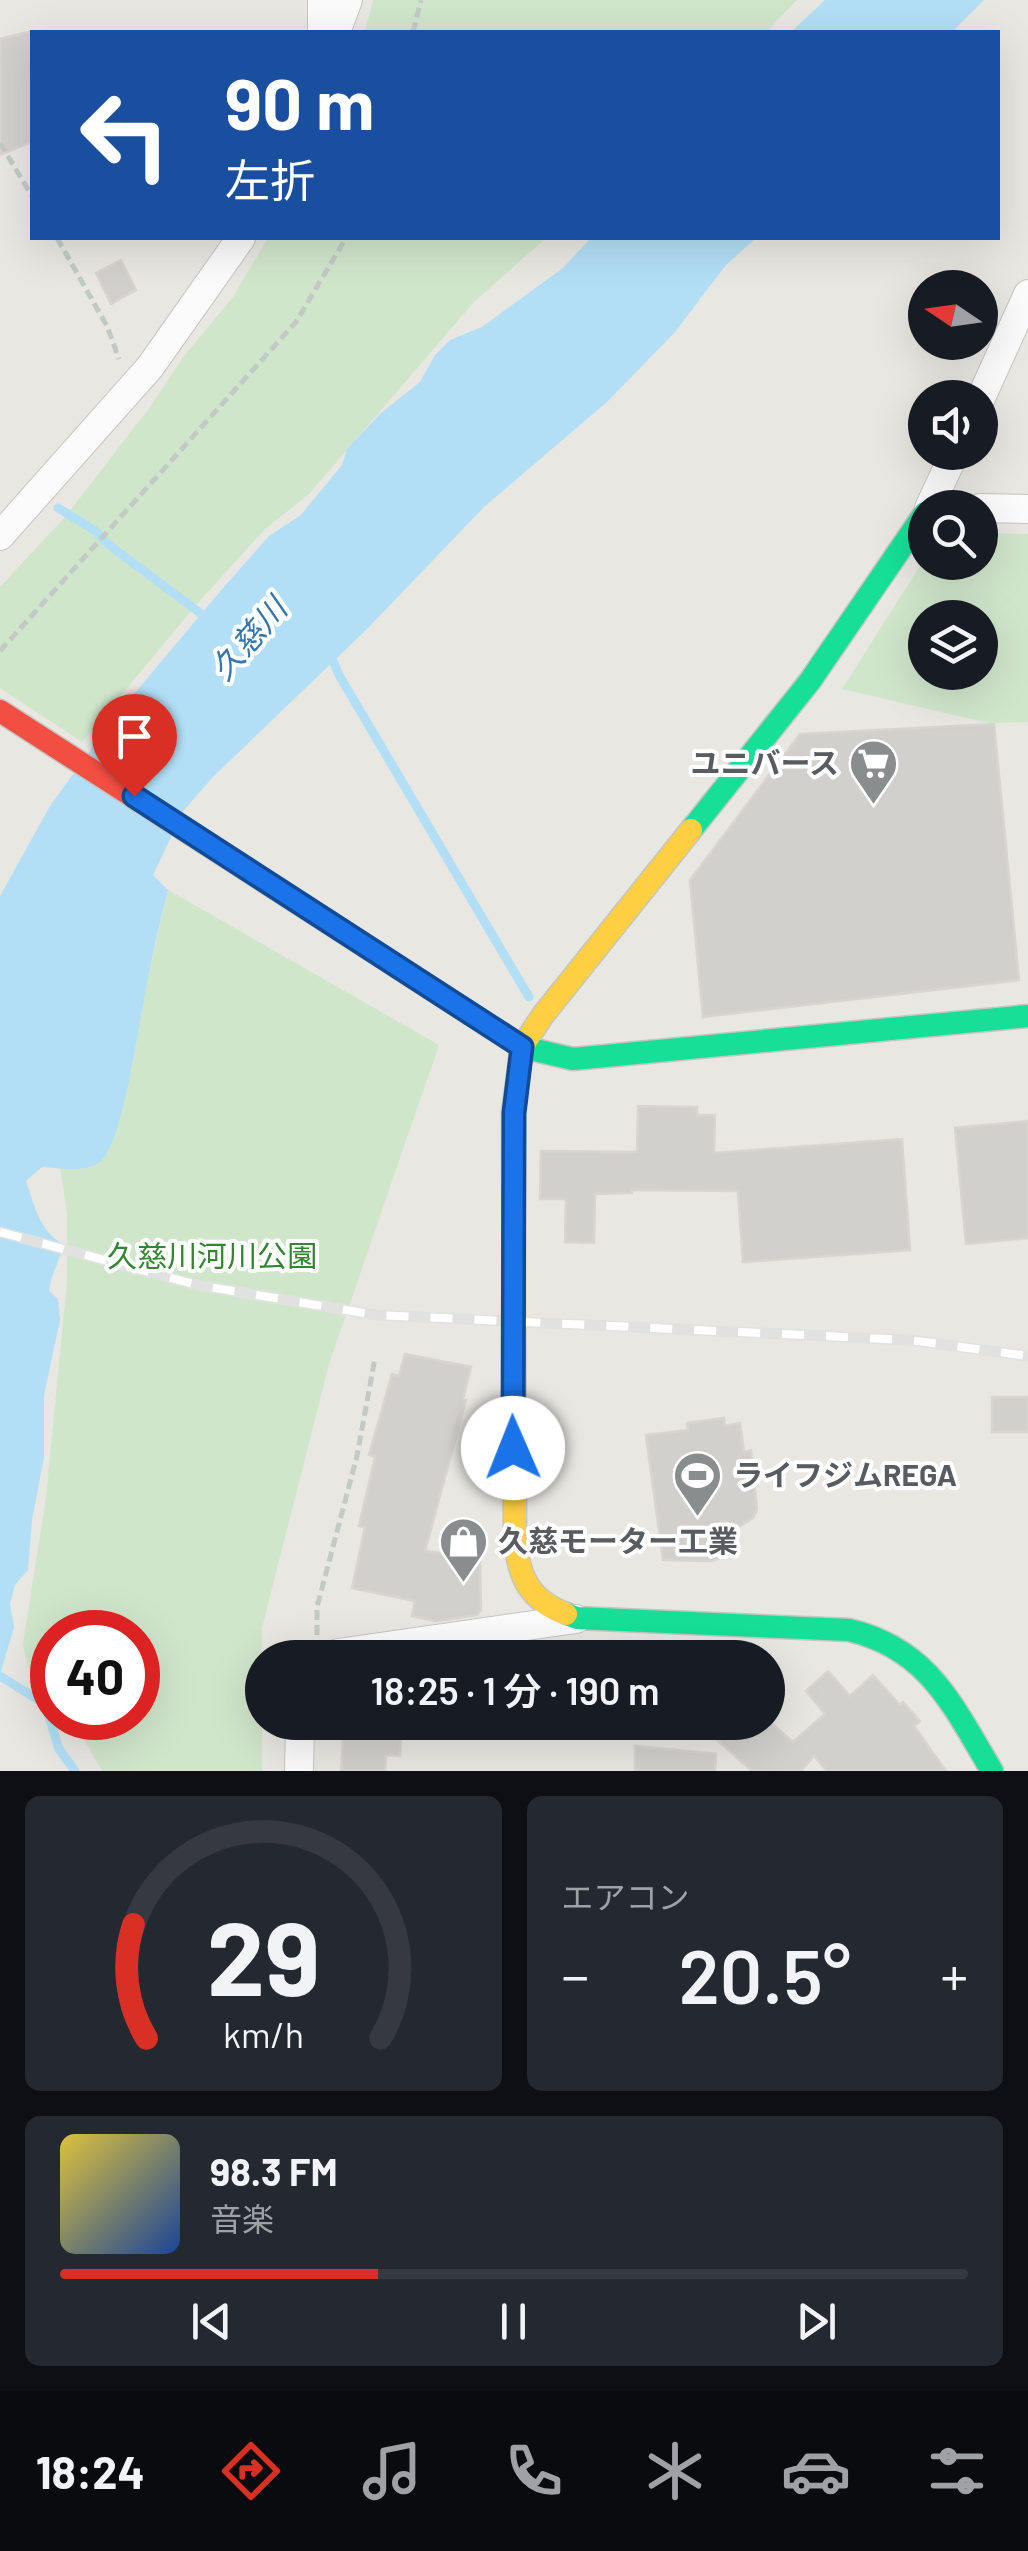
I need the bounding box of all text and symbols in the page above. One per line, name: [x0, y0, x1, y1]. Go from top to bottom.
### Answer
text: 90 m: [225, 60, 375, 144]
icon: left: [60, 70, 190, 200]
text: 左折: [225, 152, 315, 206]
north arrow: [908, 270, 998, 360]
map controls: [908, 270, 998, 690]
button: sound: [908, 380, 998, 470]
button: search: [908, 490, 998, 580]
water label: 久慈川: [202, 587, 295, 686]
button: layers: [908, 600, 998, 690]
pin: [92, 694, 177, 797]
icon: arrive: [107, 709, 162, 764]
supermarket icon: ユニバース: [848, 738, 900, 806]
place label: ユニバース: [691, 744, 839, 780]
park label: 久慈川河川公園: [107, 1237, 317, 1273]
position arrow: [461, 1396, 565, 1500]
sports icon: ライフジムREGA: [672, 1450, 724, 1518]
place label: ライフジムREGA: [733, 1456, 957, 1492]
shop icon: 久慈モーター工業: [437, 1516, 489, 1584]
place label: 久慈モーター工業: [498, 1522, 738, 1558]
speed limit sign: 40: [30, 1610, 160, 1740]
text: 18:25 · 1 分 · 190 m: [371, 1667, 659, 1713]
text: エアコン: [562, 1877, 690, 1915]
text: 29: [207, 1892, 320, 2017]
text: 20.5°: [678, 1929, 851, 2019]
text: −: [562, 1941, 589, 2007]
text: +: [940, 1941, 968, 2007]
text: km/h: [223, 2012, 304, 2055]
text: 98.3 FM: [210, 2148, 338, 2194]
text: 音楽: [210, 2199, 274, 2237]
icon: previous: [184, 2294, 239, 2349]
icon: pause: [486, 2294, 541, 2349]
icon: next: [789, 2294, 844, 2349]
icon: directions: [216, 2436, 286, 2506]
icon: music: [357, 2436, 427, 2506]
icon: phone: [499, 2436, 569, 2506]
icon: climate: [640, 2436, 710, 2506]
icon: car: [781, 2436, 851, 2506]
icon: filters: [922, 2436, 992, 2506]
text: 18:24: [36, 2444, 145, 2498]

